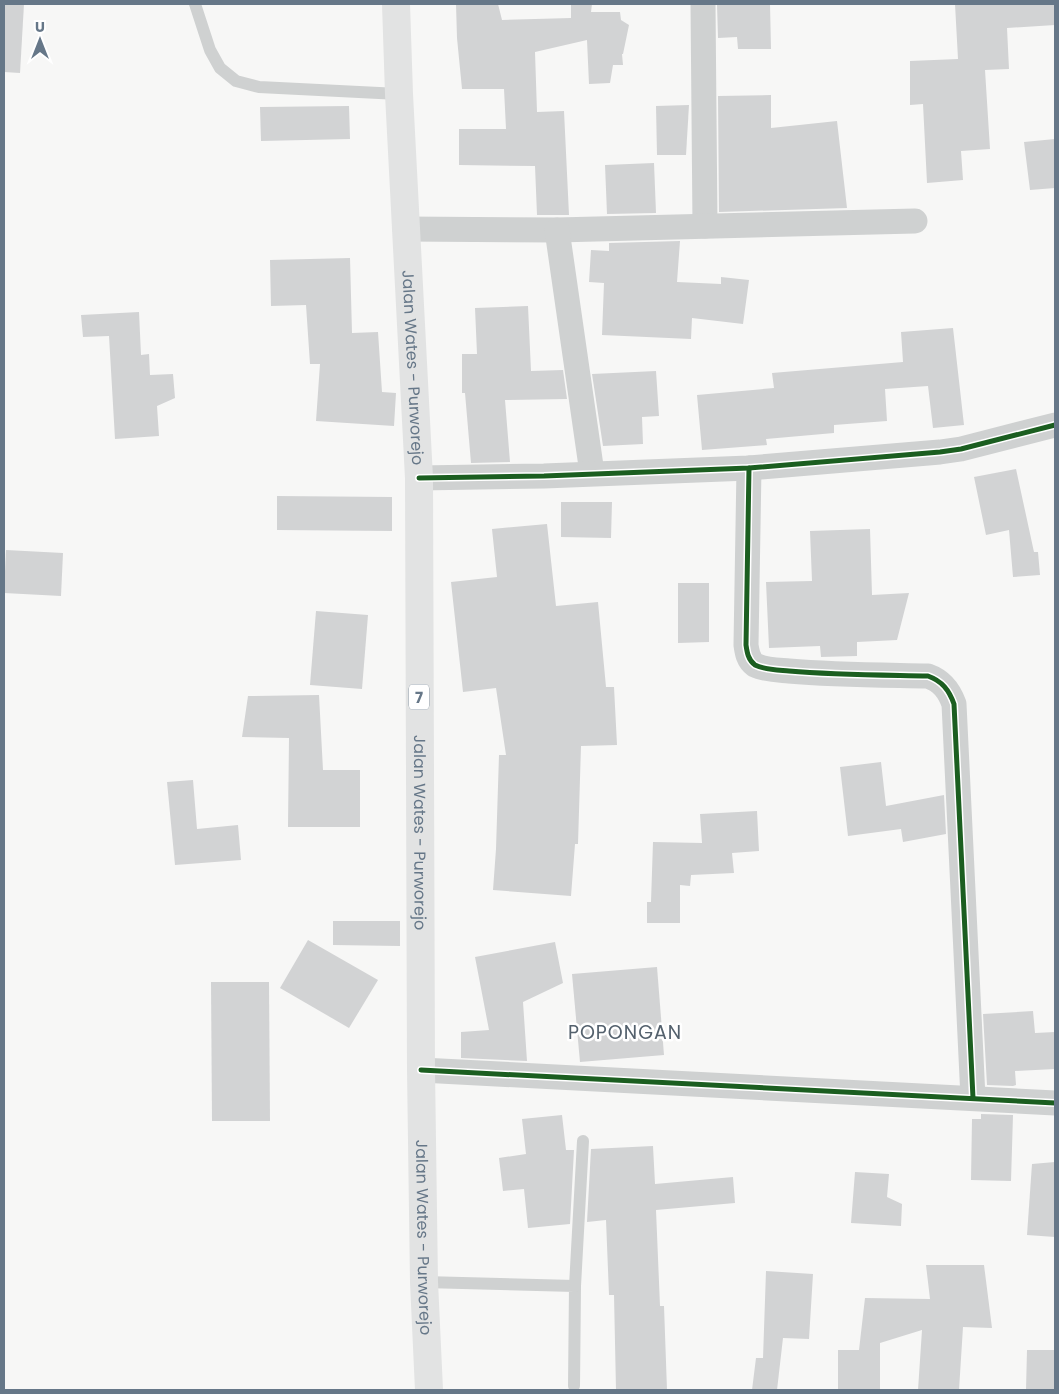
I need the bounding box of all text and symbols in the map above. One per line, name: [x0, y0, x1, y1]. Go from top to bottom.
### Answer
north arrow: [15, 15, 65, 65]
text: U: [35, 17, 45, 37]
street label: Jalan Wates - Purworejo: [397, 269, 430, 466]
road number: 7: [409, 684, 429, 710]
street label: Jalan Wates - Purworejo: [408, 735, 432, 930]
district label: POPONGAN: [568, 1019, 682, 1046]
street label: Jalan Wates - Purworejo: [410, 1139, 438, 1336]

